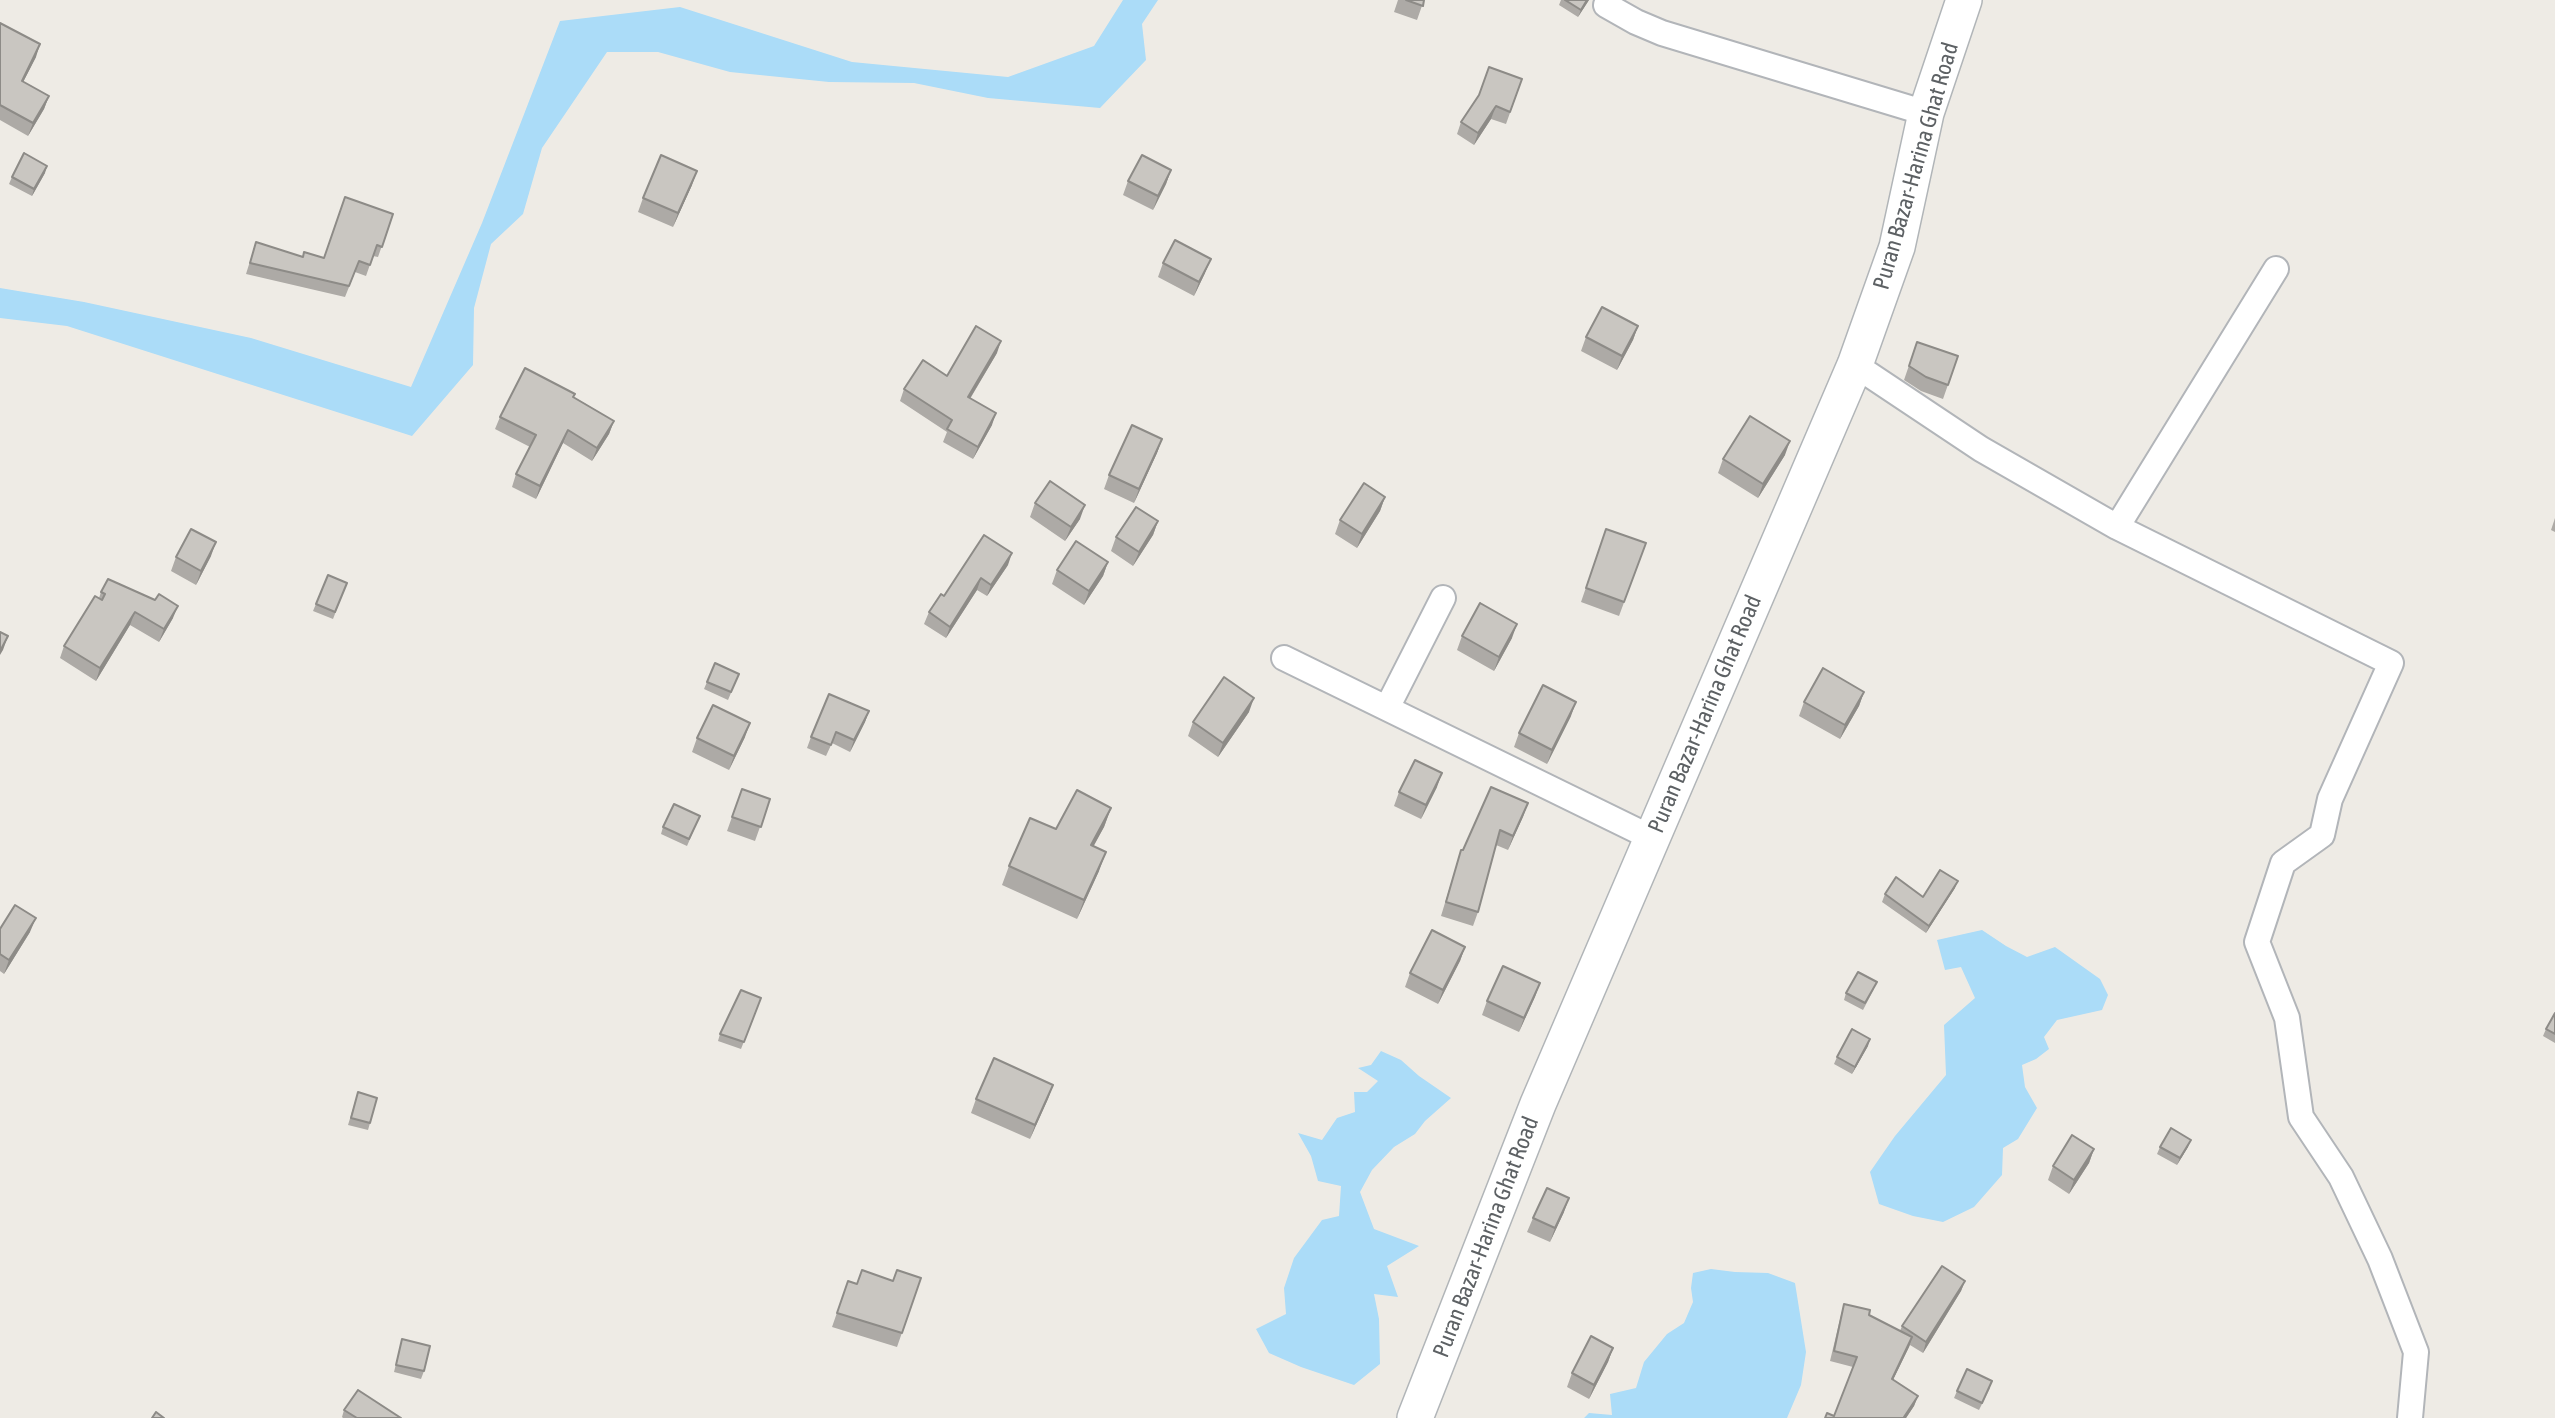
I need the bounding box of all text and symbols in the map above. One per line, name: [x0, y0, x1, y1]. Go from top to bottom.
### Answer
street label: Puran Bazar-Harina Ghat Road: [1867, 39, 1965, 293]
street label: Puran Bazar-Harina Ghat Road: [1642, 591, 1768, 837]
street label: Puran Bazar-Harina Ghat Road: [1427, 1113, 1545, 1361]

